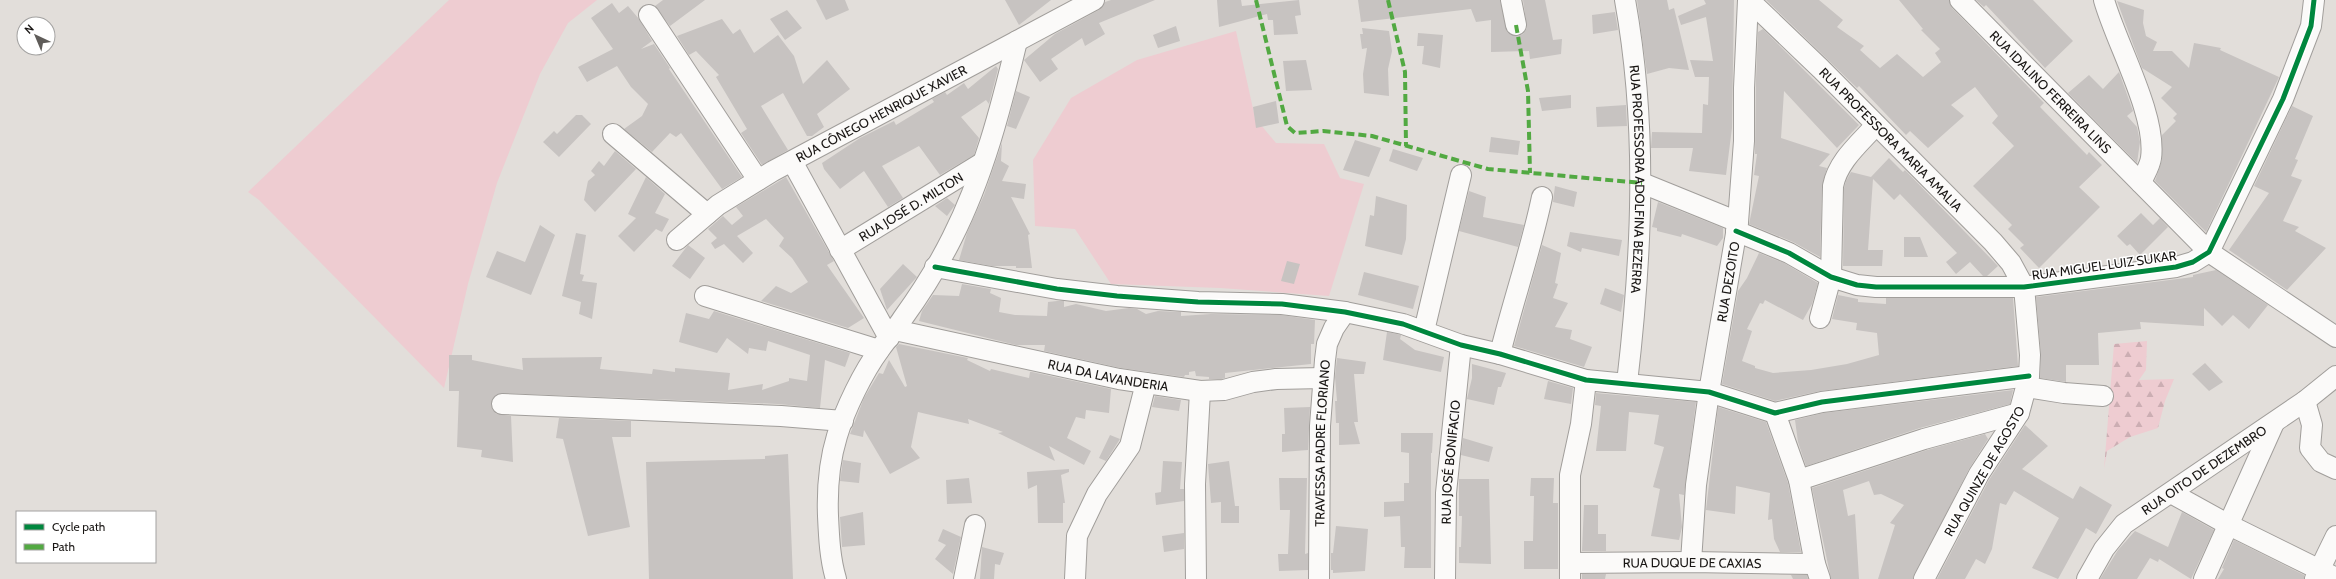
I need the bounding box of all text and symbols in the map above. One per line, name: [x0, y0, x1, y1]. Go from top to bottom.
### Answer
north arrow: [16, 16, 56, 56]
text: N: [21, 21, 37, 37]
street label: RUA IDALINO FERREIRA LINS: [1987, 27, 2115, 157]
street label: RUA CÔNEGO HENRIQUE XAVIER: [793, 61, 969, 166]
street label: RUA PROFESSORA ADOLFINA BEZERRA: [1626, 64, 1648, 294]
street label: RUA PROFESSORA MARIA AMALIA: [1816, 64, 1966, 215]
street label: RUA JOSÉ D. MILTON: [856, 169, 966, 245]
street label: RUA DEZOITO: [1713, 240, 1743, 323]
street label: RUA MIGUEL LUIZ SUKAR: [2031, 247, 2177, 283]
street label: RUA DA LAVANDERIA: [1046, 356, 1170, 394]
street label: TRAVESSA PADRE FLORIANO: [1311, 359, 1333, 527]
street label: RUA JOSÉ BONIFACIO: [1438, 399, 1463, 524]
street label: RUA QUINZE DE AGOSTO: [1940, 403, 2028, 539]
street label: RUA OITO DE DEZEMBRO: [2138, 422, 2269, 518]
legend: [16, 511, 156, 563]
text: Cycle path: [52, 519, 105, 534]
text: Path: [52, 539, 75, 554]
street label: RUA DUQUE DE CAXIAS: [1623, 554, 1762, 571]

